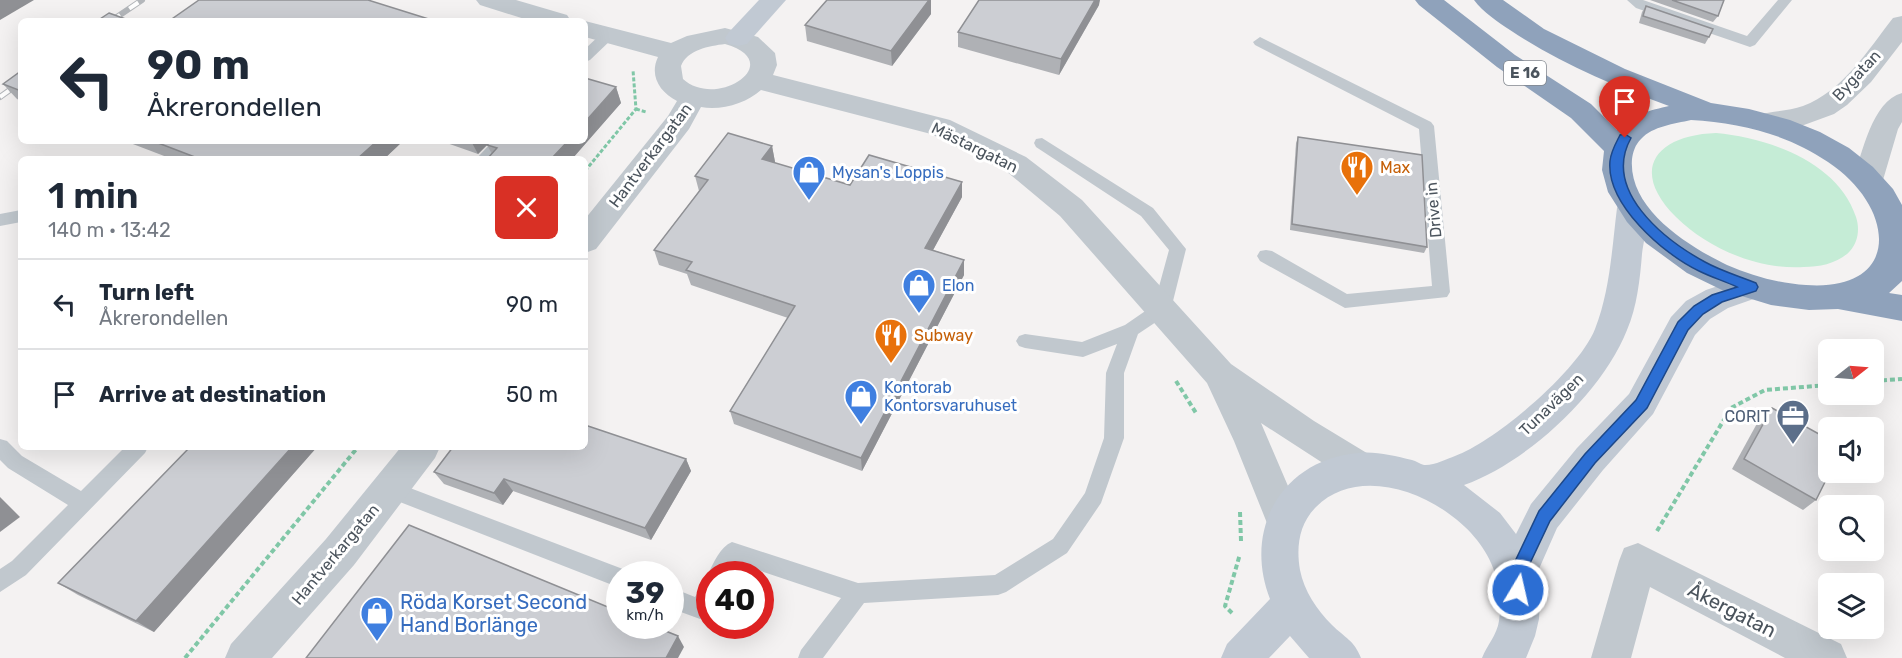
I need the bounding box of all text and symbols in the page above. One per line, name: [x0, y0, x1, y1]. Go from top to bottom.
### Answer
text: 90 m: [147, 40, 250, 90]
icon: left: [48, 42, 126, 120]
street label: Bygatan: [1828, 46, 1885, 105]
road number: E 16: [1504, 61, 1546, 85]
pin: [1599, 76, 1650, 138]
icon: arrive: [1608, 85, 1641, 118]
text: Åkrerondellen: [147, 91, 322, 123]
street label: Hantverkargatan: [605, 99, 696, 211]
street label: Mästargatan: [928, 118, 1021, 177]
restaurant icon: Max: [1339, 149, 1375, 196]
shop icon: Mysan's Loppis: [791, 154, 827, 201]
place label: Max: [1380, 158, 1411, 177]
place label: Mysan's Loppis: [832, 163, 944, 182]
text: 1 min: [48, 174, 139, 217]
button: close: [495, 176, 558, 239]
street label: Drive in: [1422, 181, 1445, 239]
text: 140 m · 13:42: [48, 218, 171, 242]
shop icon: Elon: [901, 267, 937, 314]
place label: Elon: [942, 276, 974, 295]
text: Turn left: [99, 279, 194, 306]
icon: left: [48, 288, 81, 321]
text: 90 m: [506, 291, 558, 318]
text: Åkrerondellen: [99, 306, 228, 330]
restaurant icon: Subway: [873, 317, 909, 364]
place label: Subway: [914, 326, 973, 345]
north arrow: [1818, 339, 1884, 405]
map controls: [1818, 339, 1884, 639]
street label: Tunavägen: [1515, 369, 1587, 440]
icon: arrive: [48, 378, 81, 411]
shop icon: Kontorab Kontorsvaruhuset: [843, 378, 879, 425]
place label: Kontorab Kontorsvaruhuset: [884, 378, 1017, 415]
text: Arrive at destination: [99, 381, 326, 408]
text: 50 m: [506, 381, 558, 408]
office icon: CORIT: [1775, 398, 1811, 445]
place label: CORIT: [1724, 407, 1770, 426]
button: sound: [1818, 417, 1884, 483]
button: search: [1818, 495, 1884, 561]
street label: Hantverkargatan: [288, 500, 383, 609]
position arrow: [1486, 558, 1550, 622]
speed limit sign: 40: [696, 561, 774, 639]
button: layers: [1818, 573, 1884, 639]
text: 39: [626, 575, 665, 611]
street label: Åkergatan: [1684, 578, 1780, 642]
place label: Röda Korset Second Hand Borlänge: [400, 590, 587, 637]
shop icon: Röda Korset Second Hand Borlänge: [359, 595, 395, 642]
text: km/h: [626, 606, 664, 624]

